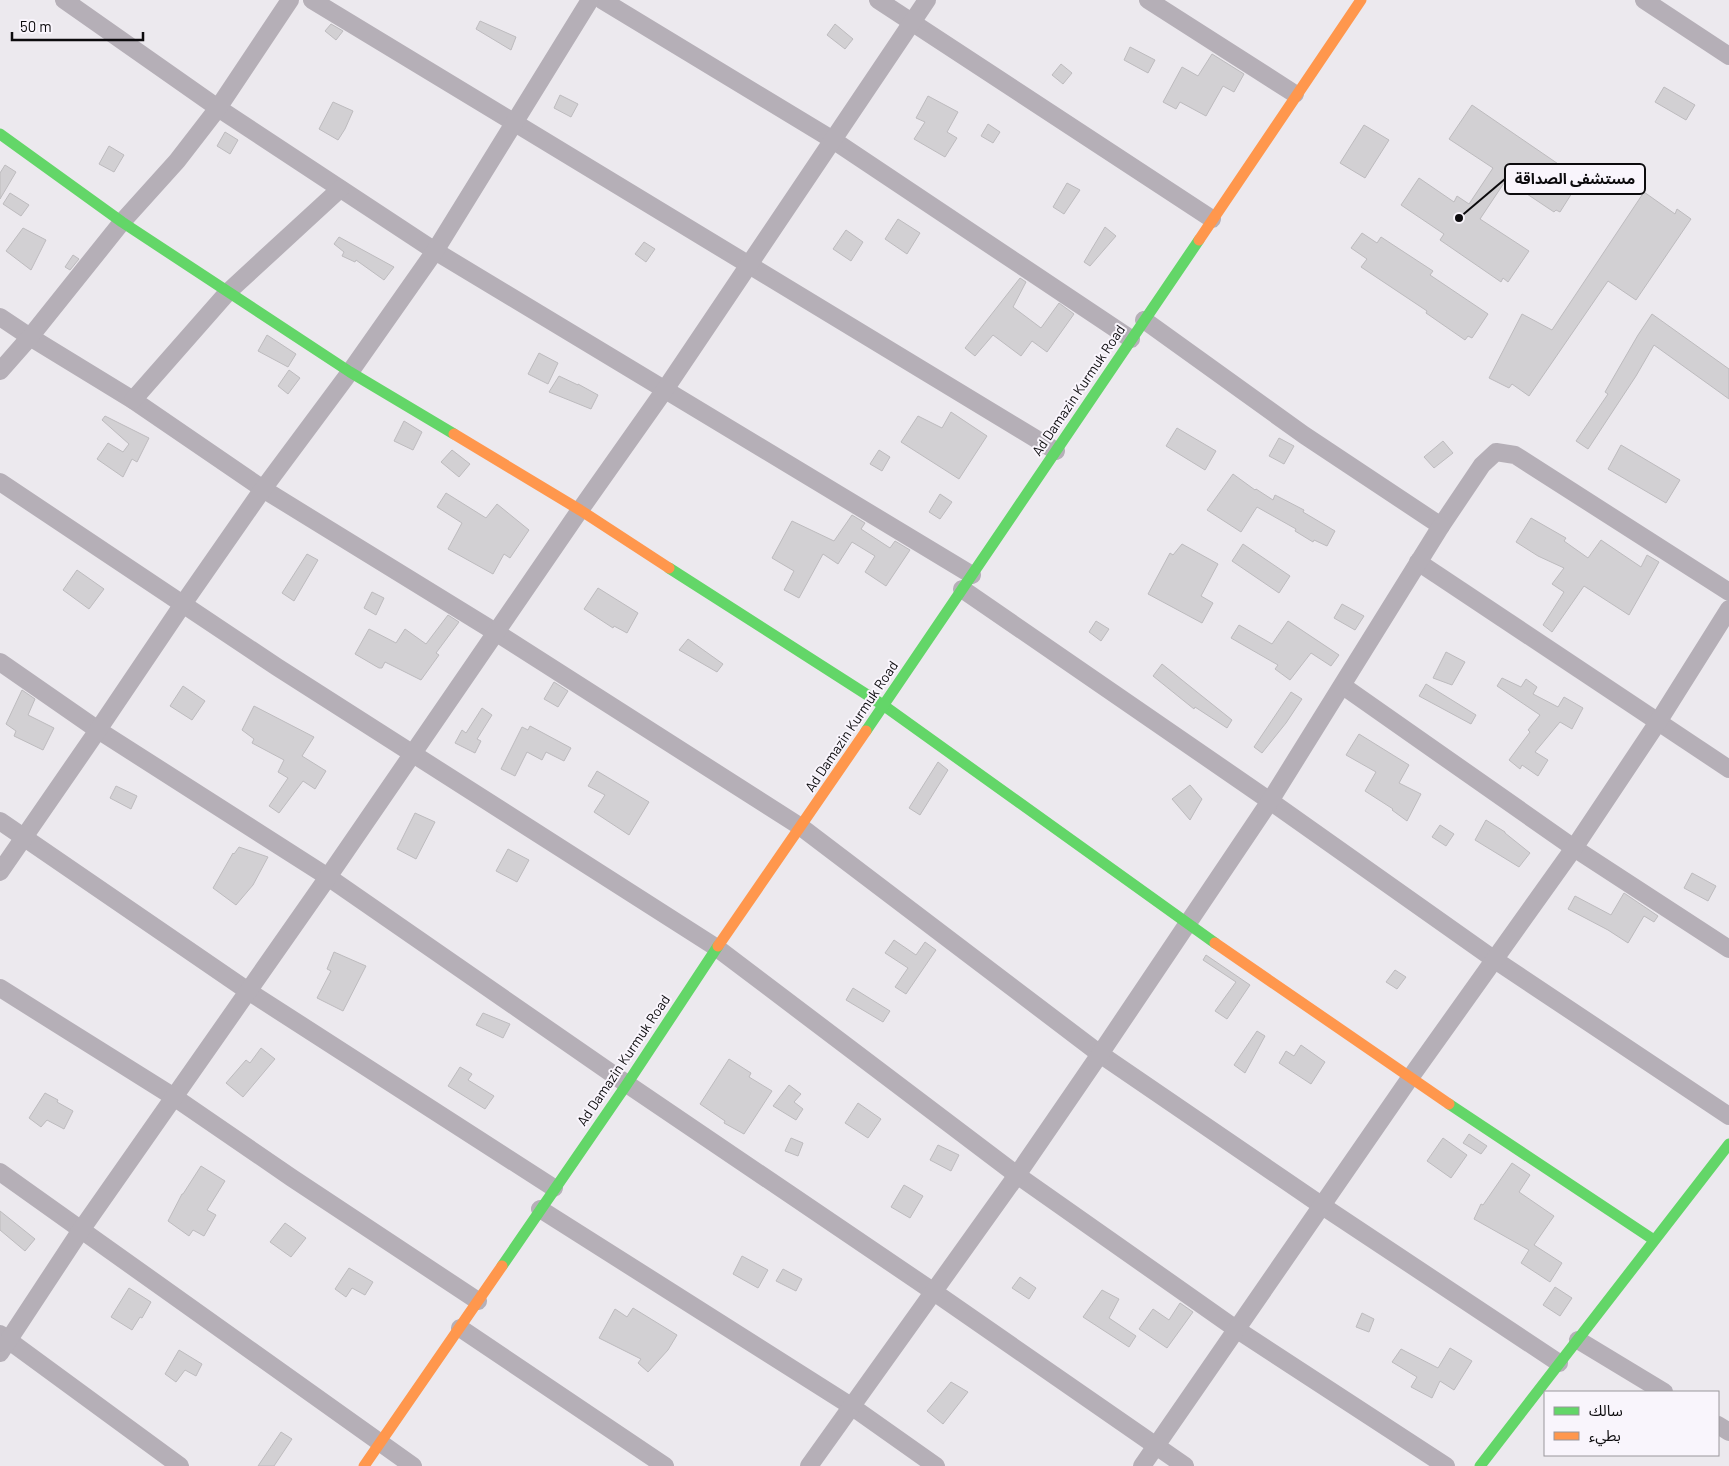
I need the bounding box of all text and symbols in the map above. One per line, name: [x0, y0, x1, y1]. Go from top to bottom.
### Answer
scale bar: [12, 10, 144, 42]
text: 50 m: [20, 17, 52, 35]
callout: مستشفى الصداقة: [1505, 164, 1645, 194]
text: مستشفى الصداقة: [1515, 169, 1635, 188]
street label: Ad Damazin Kurmuk Road: [1028, 321, 1128, 459]
street label: Ad Damazin Kurmuk Road: [801, 657, 901, 795]
street label: Ad Damazin Kurmuk Road: [573, 991, 673, 1129]
legend: [1544, 1391, 1719, 1456]
text: سالك: [1589, 1401, 1623, 1419]
text: بطيء: [1589, 1426, 1621, 1447]

